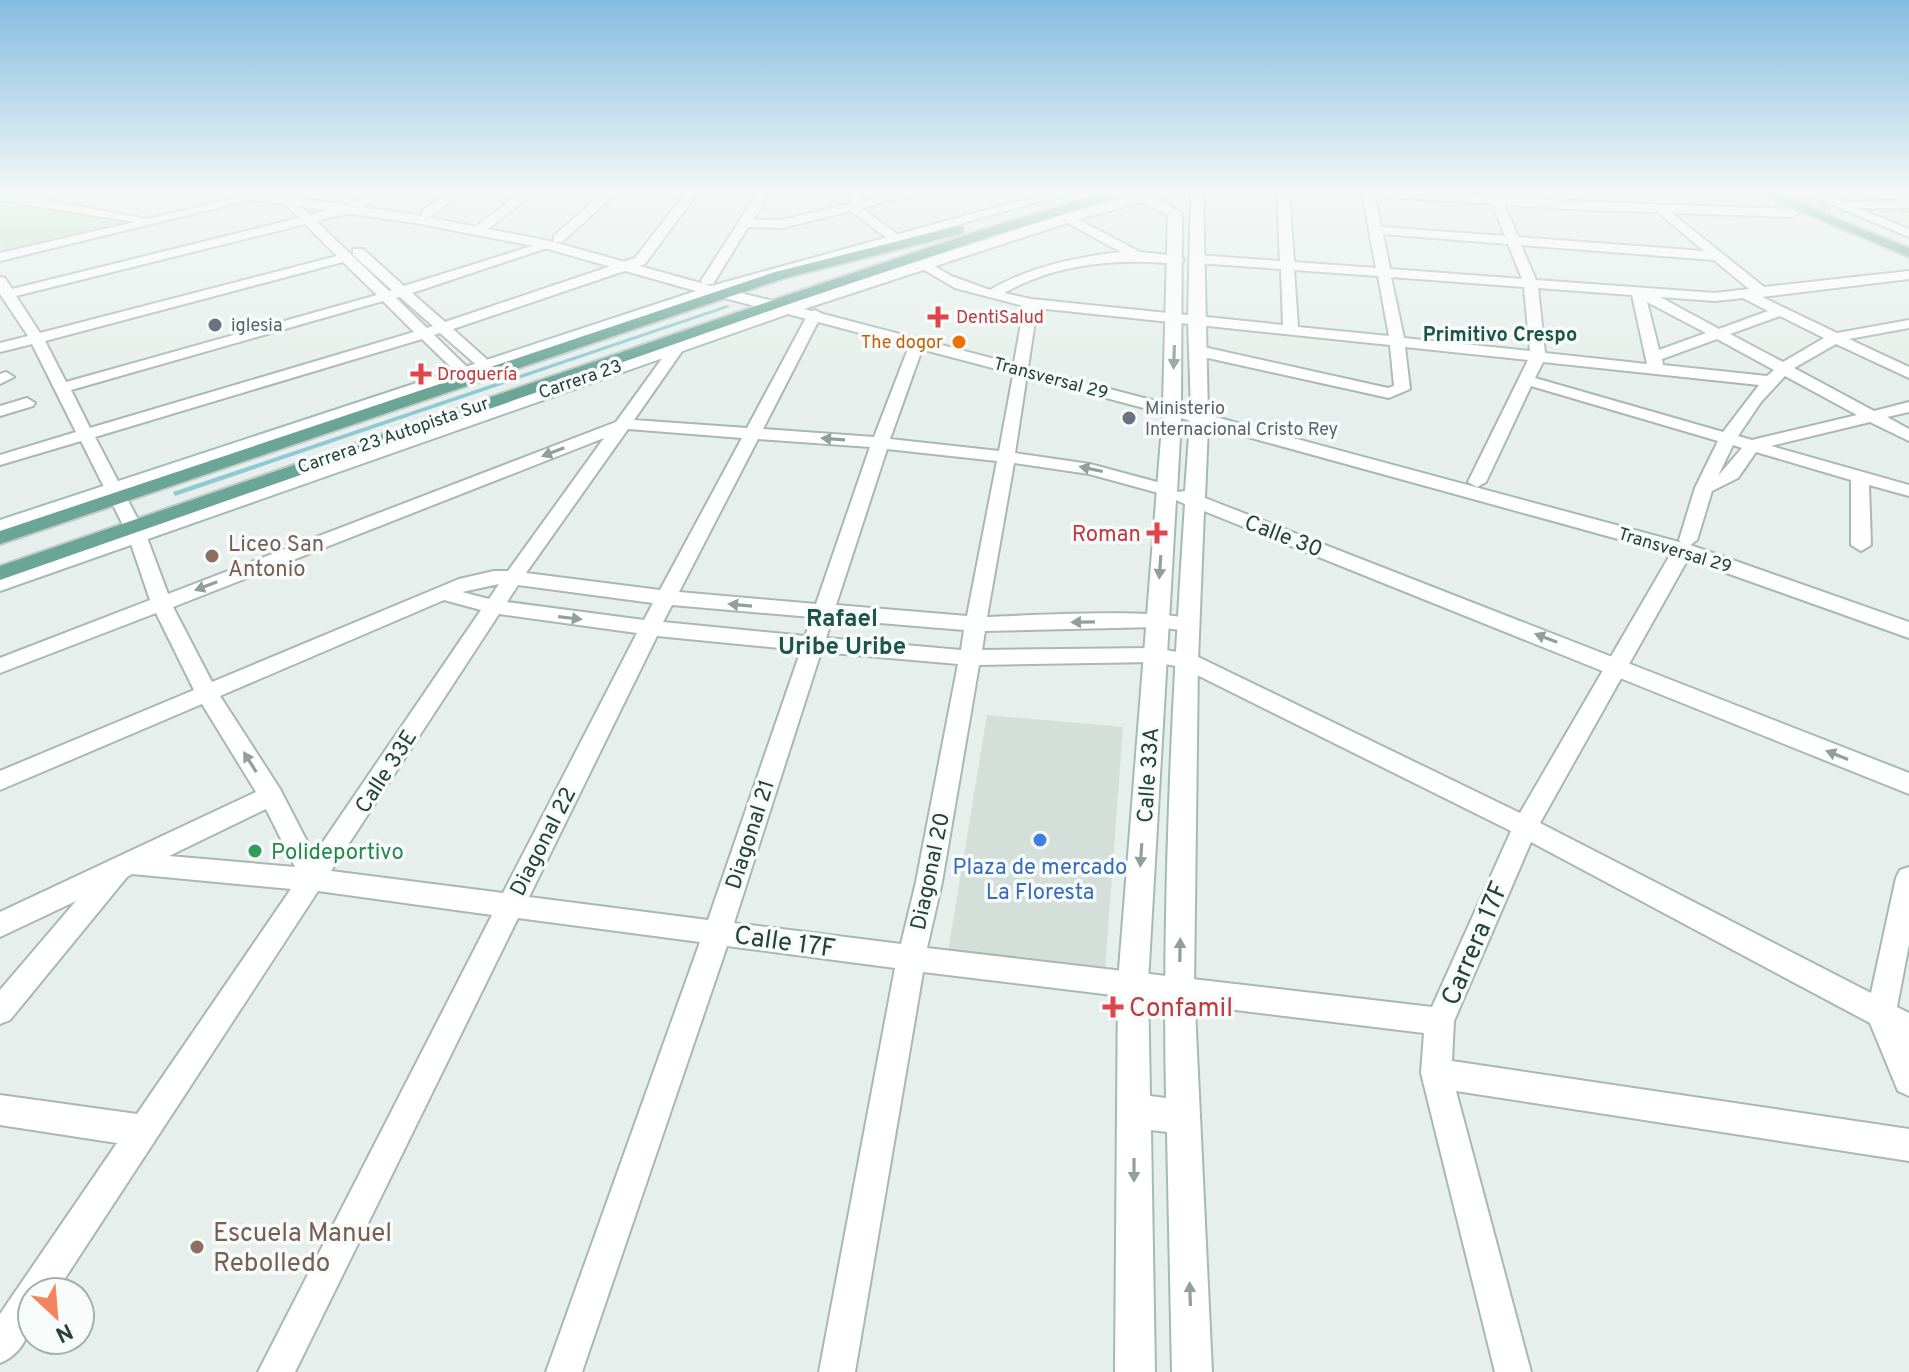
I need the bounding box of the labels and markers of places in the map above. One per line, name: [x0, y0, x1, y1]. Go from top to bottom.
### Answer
marker: DentiSalud: [927, 306, 949, 328]
place label: DentiSalud: [956, 307, 1044, 330]
place label: iglesia: [231, 315, 282, 338]
marker: iglesia: [206, 316, 224, 334]
place label: The dogor: [861, 332, 943, 355]
marker: The dogor: [950, 333, 968, 351]
place label: Droguería: [437, 364, 517, 387]
marker: Droguería: [412, 365, 430, 383]
place label: Ministerio Internacional Cristo Rey: [1145, 398, 1338, 442]
marker: Ministerio Internacional Cristo Rey: [1120, 409, 1138, 427]
place label: Roman: [1072, 522, 1141, 549]
marker: Roman: [1148, 524, 1166, 542]
place label: Liceo San Antonio: [228, 532, 324, 584]
marker: Liceo San Antonio: [203, 547, 221, 565]
marker: Plaza de mercado La Floresta: [1031, 831, 1049, 849]
place label: Polideportivo: [271, 840, 404, 867]
marker: Polideportivo: [246, 842, 264, 860]
place label: Plaza de mercado La Floresta: [953, 855, 1127, 907]
place label: Confamil: [1129, 993, 1233, 1026]
marker: Confamil: [1104, 998, 1122, 1016]
place label: Escuela Manuel Rebolledo: [213, 1218, 392, 1281]
marker: Escuela Manuel Rebolledo: [188, 1238, 206, 1256]

